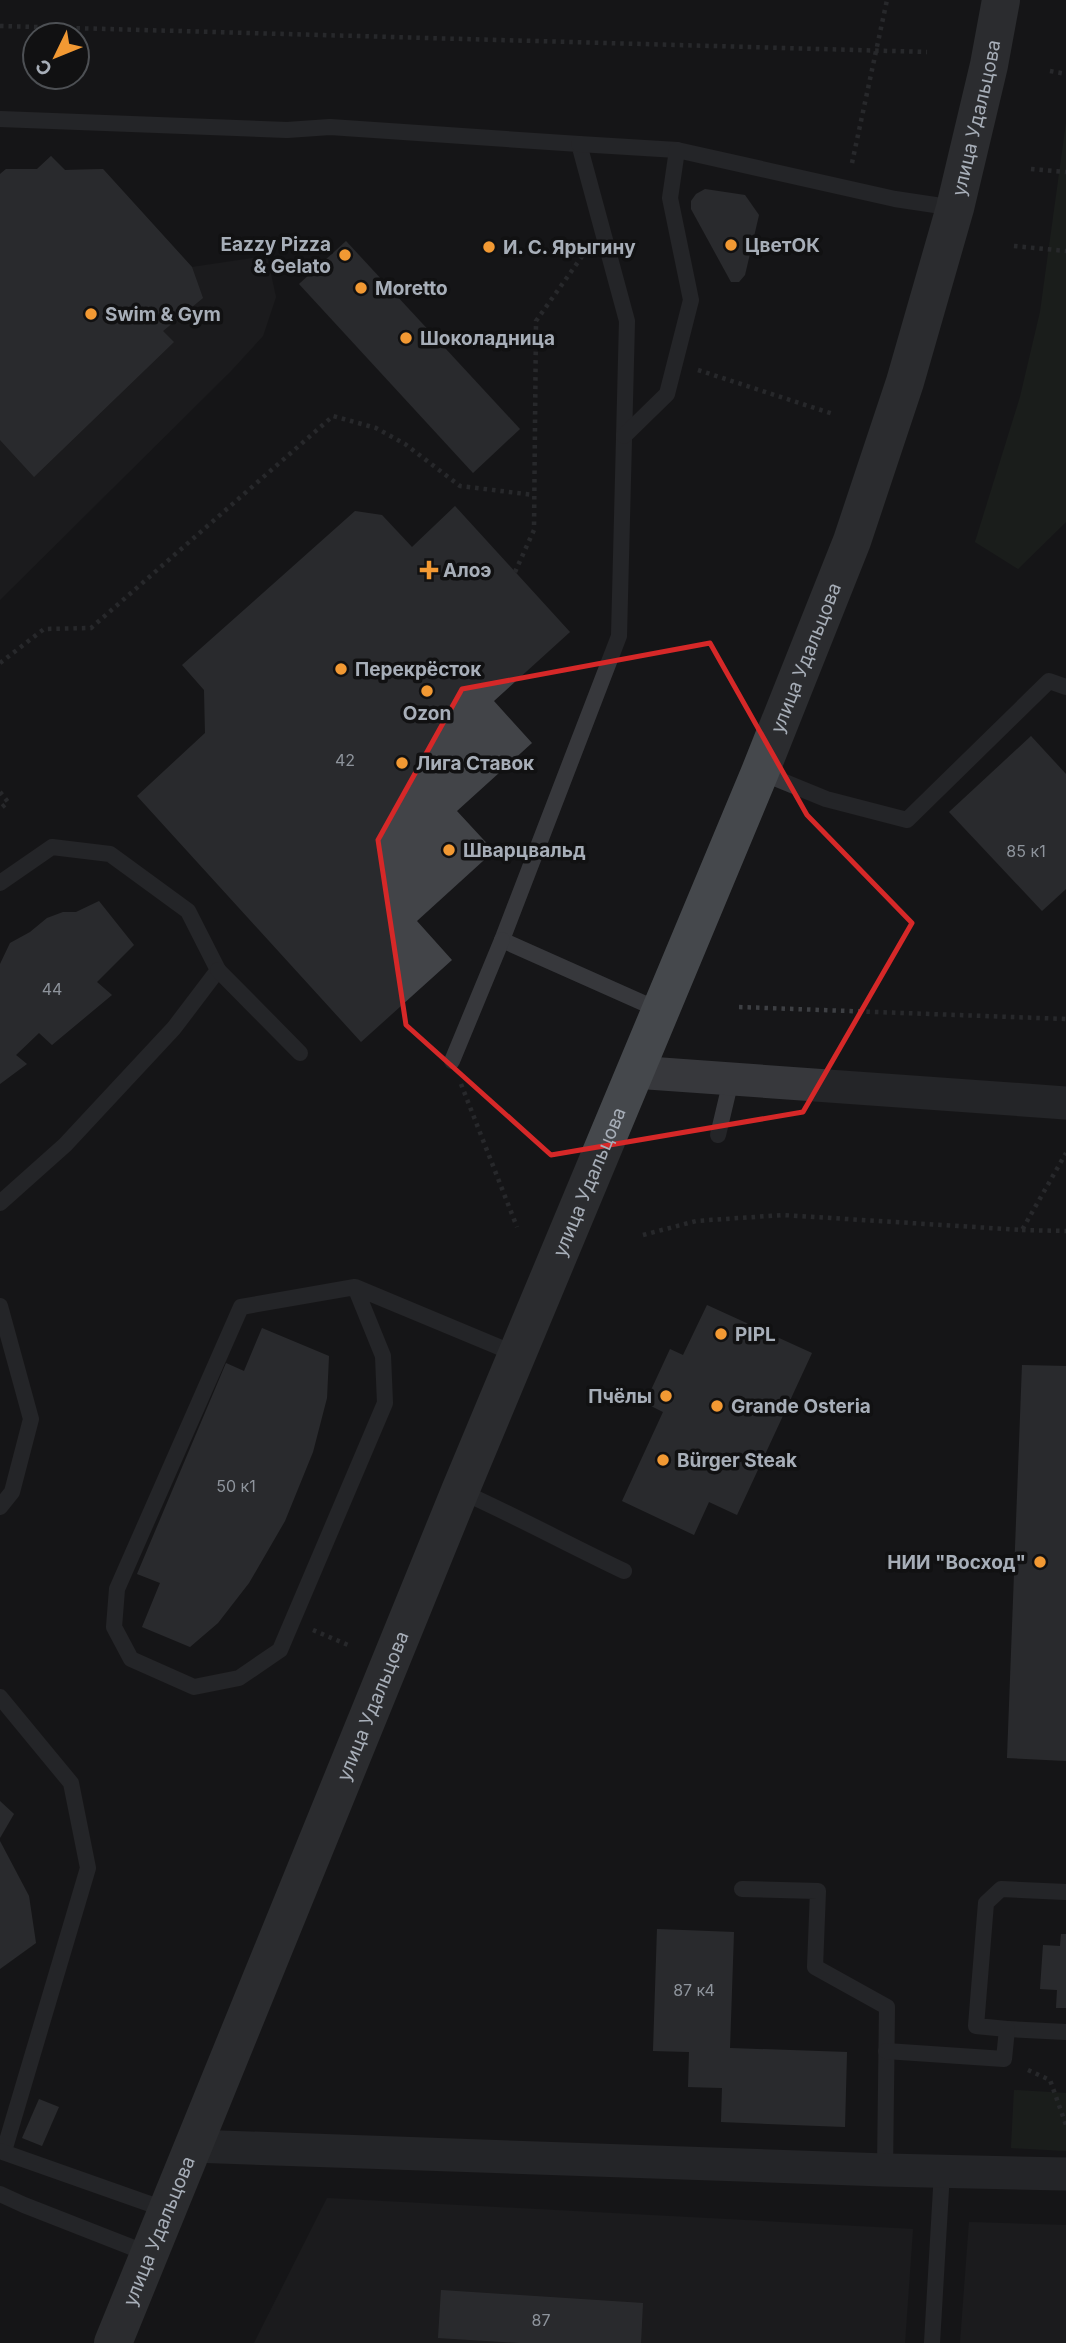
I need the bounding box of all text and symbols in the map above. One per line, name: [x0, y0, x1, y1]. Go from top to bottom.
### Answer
north arrow: [21, 21, 91, 91]
street label: улица Удальцова: [947, 38, 1005, 198]
text: С: [31, 54, 57, 80]
place label: Eazzy Pizza & Gelato: [220, 233, 331, 278]
place label: ЦветОК: [745, 234, 820, 257]
place label: И. С. Ярыгину: [503, 236, 636, 259]
marker: ЦветОК: [723, 237, 739, 253]
marker: И. С. Ярыгину: [481, 239, 497, 255]
marker: Eazzy Pizza & Gelato: [337, 247, 353, 263]
place label: Moretto: [375, 277, 448, 300]
marker: Moretto: [353, 280, 369, 296]
place label: Swim & Gym: [105, 303, 221, 326]
marker: Swim & Gym: [83, 306, 99, 322]
place label: Шоколадница: [420, 327, 555, 350]
marker: Шоколадница: [398, 330, 414, 346]
place label: Алоэ: [443, 559, 491, 582]
marker: Алоэ: [421, 562, 437, 578]
street label: улица Удальцова: [766, 580, 846, 736]
place label: Перекрёсток: [355, 658, 481, 681]
marker: Перекрёсток: [333, 661, 349, 677]
marker: Ozon: [419, 683, 435, 699]
place label: Ozon: [403, 702, 451, 725]
house number: 42: [335, 750, 355, 770]
place label: Лига Ставок: [416, 752, 534, 775]
marker: Лига Ставок: [394, 755, 410, 771]
place label: Шварцвальд: [463, 839, 586, 862]
house number: 85 к1: [1006, 841, 1046, 861]
marker: Шварцвальд: [441, 842, 457, 858]
house number: 44: [42, 979, 62, 999]
street label: улица Удальцова: [548, 1104, 631, 1260]
place label: PIPL: [735, 1323, 776, 1346]
marker: PIPL: [713, 1326, 729, 1342]
place label: Пчёлы: [588, 1385, 652, 1408]
marker: Пчёлы: [658, 1388, 674, 1404]
place label: Grande Osteria: [731, 1395, 871, 1418]
marker: Grande Osteria: [709, 1398, 725, 1414]
place label: Bürger Steak: [677, 1449, 797, 1472]
marker: Bürger Steak: [655, 1452, 671, 1468]
house number: 50 к1: [216, 1476, 256, 1496]
place label: НИИ "Восход": [887, 1551, 1026, 1574]
marker: НИИ "Восход": [1032, 1554, 1048, 1570]
street label: улица Удальцова: [332, 1628, 414, 1784]
house number: 87 к4: [673, 1980, 715, 2000]
street label: улица Удальцова: [118, 2153, 200, 2309]
house number: 87: [532, 2310, 550, 2330]

